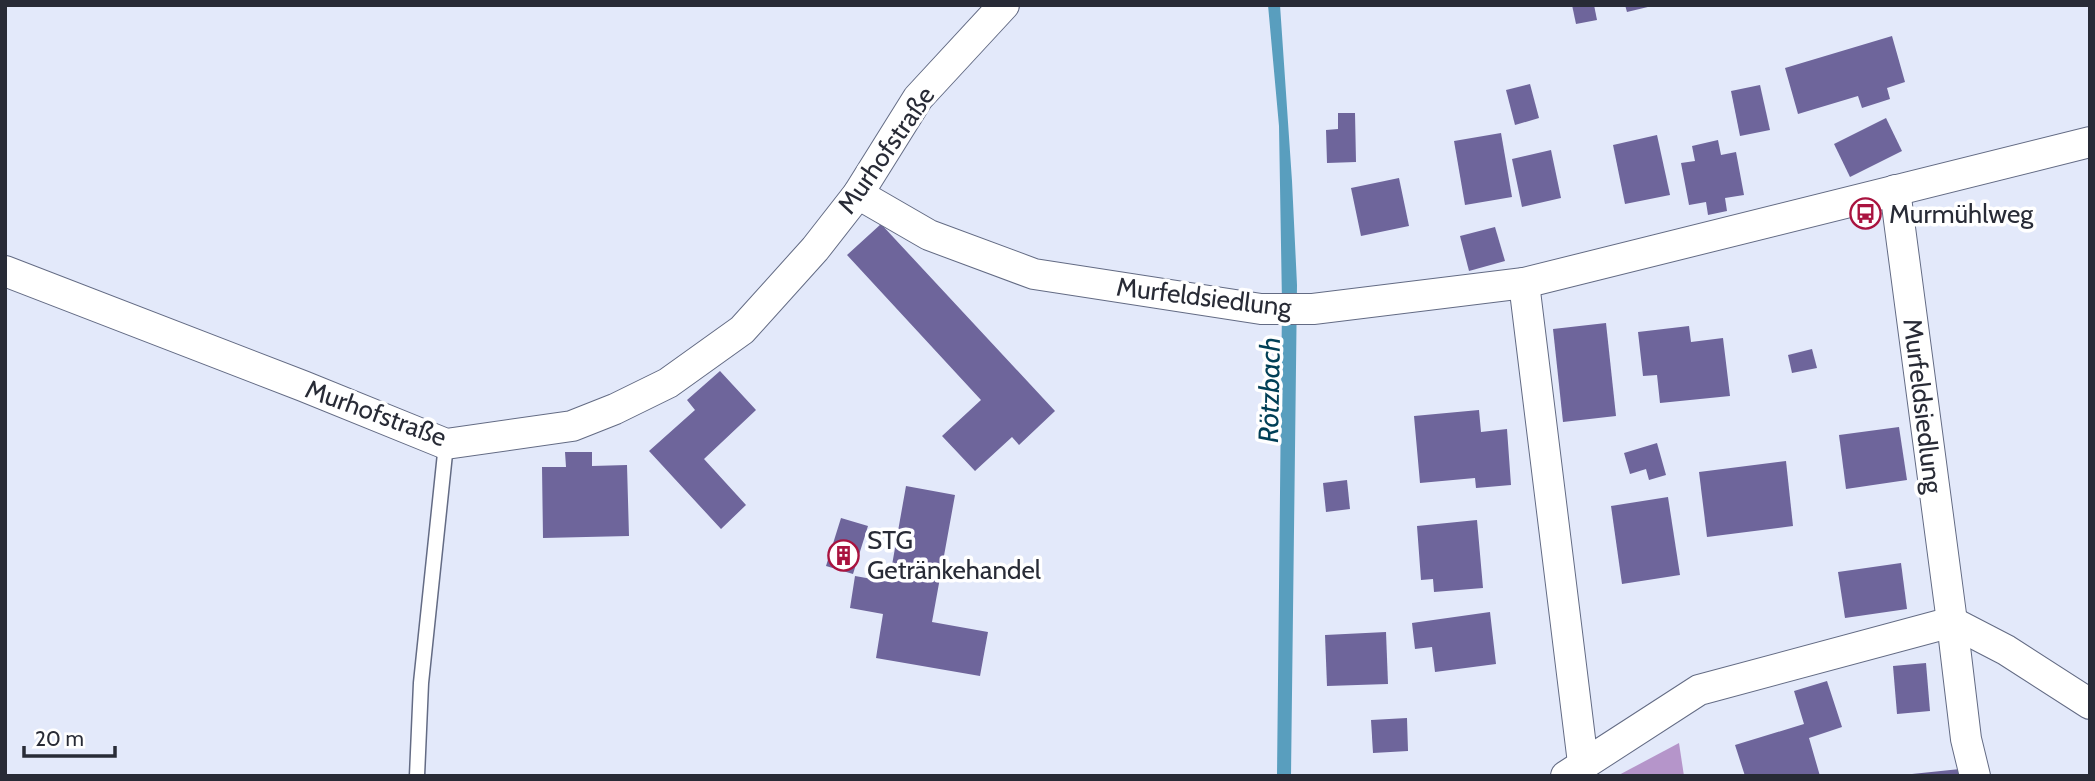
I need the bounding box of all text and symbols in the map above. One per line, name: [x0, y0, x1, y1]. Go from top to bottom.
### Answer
street label: Murhofstraße: [831, 80, 941, 220]
bus stop icon: Murmühlweg: [1849, 197, 1883, 231]
place label: Murmühlweg: [1889, 198, 2034, 230]
street label: Murfeldsiedlung: [1115, 270, 1294, 324]
street label: Murfeldsiedlung: [1896, 317, 1950, 496]
water label: Rötzbach: [1251, 337, 1287, 443]
street label: Murhofstraße: [301, 373, 451, 453]
place label: STG Getränkehandel: [867, 524, 1041, 586]
building icon: STG Getränkehandel: [827, 538, 861, 572]
scale bar: [24, 714, 116, 758]
text: 20 m: [35, 726, 84, 751]

